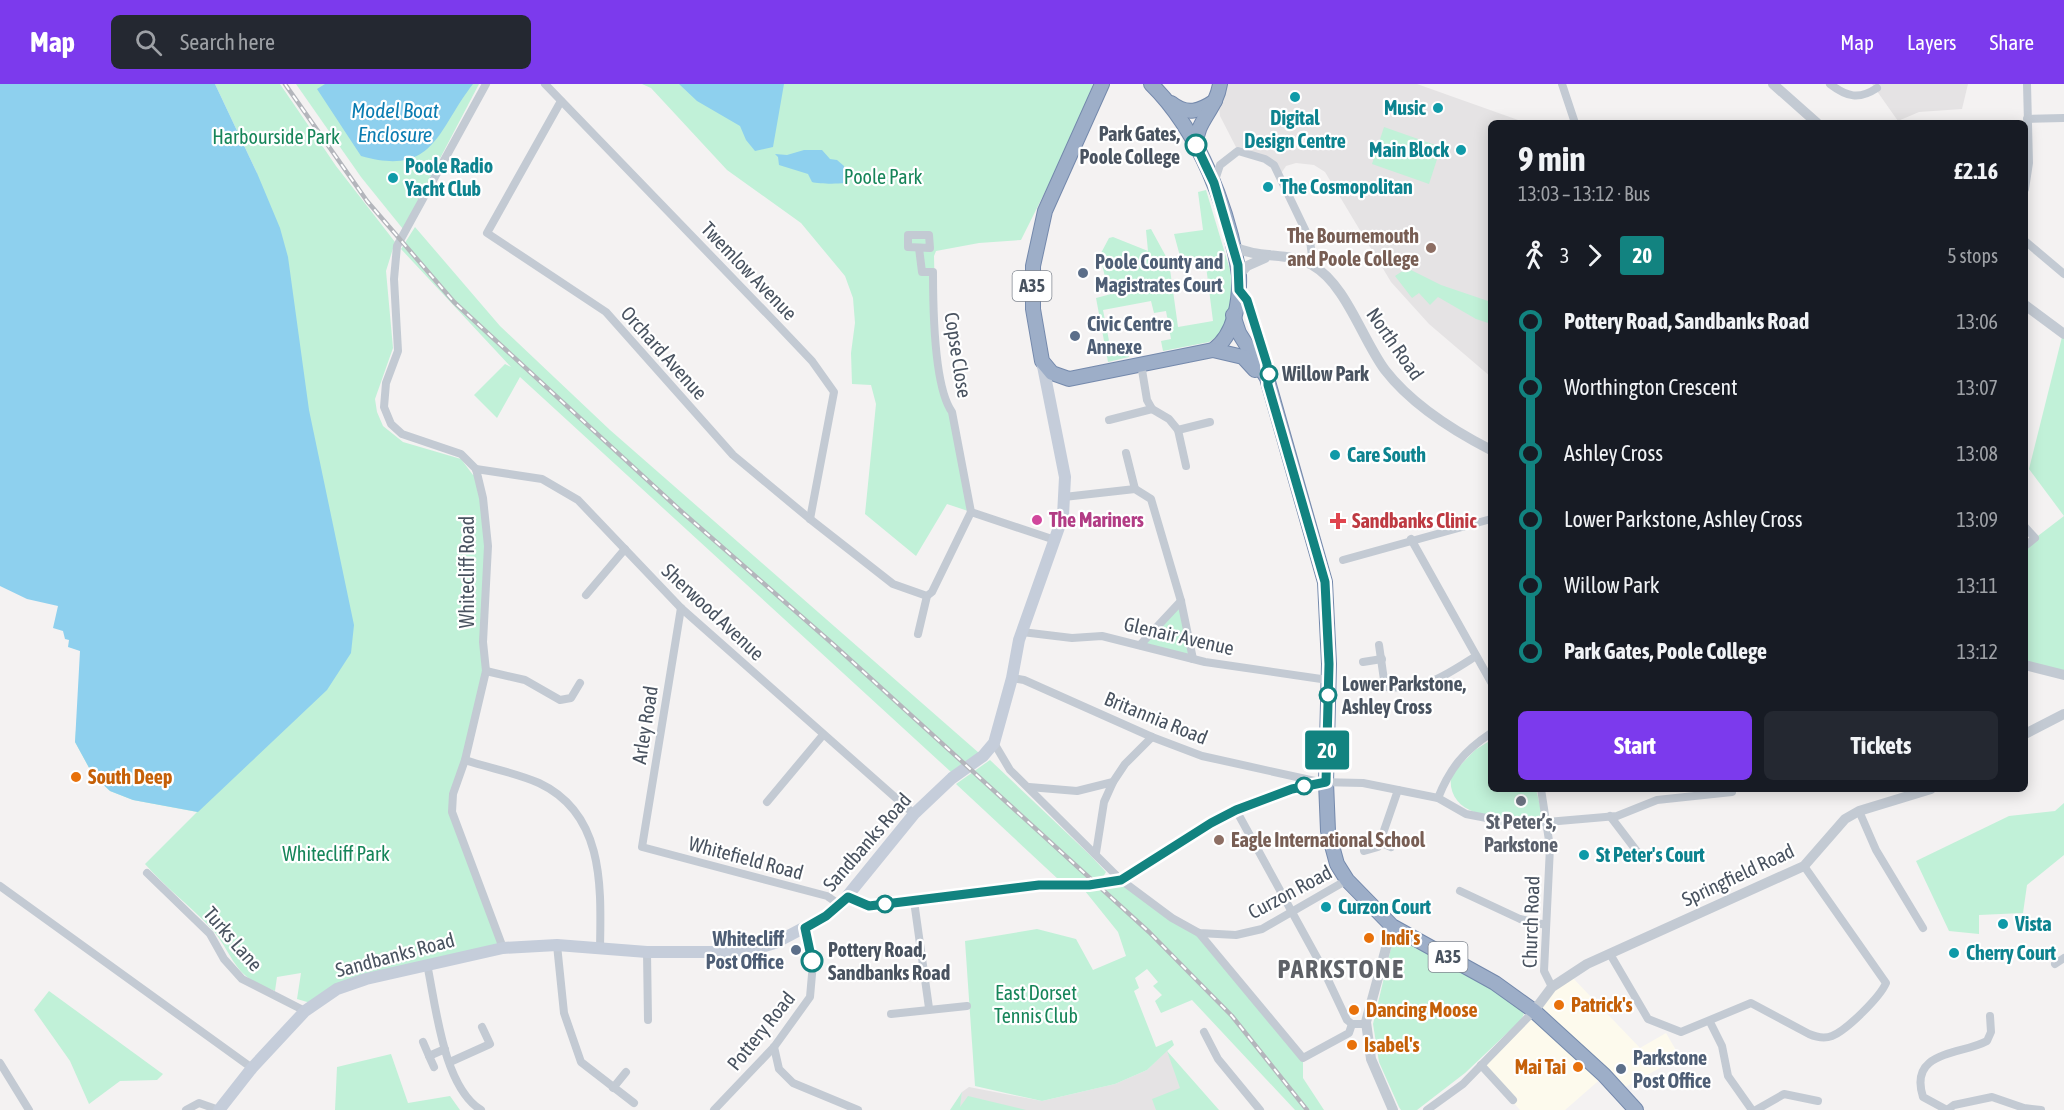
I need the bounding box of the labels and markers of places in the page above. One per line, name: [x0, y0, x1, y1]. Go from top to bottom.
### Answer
marker: Digital Design Centre: [1288, 90, 1302, 104]
place label: Music: [1384, 96, 1427, 119]
marker: Music: [1431, 101, 1445, 115]
place label: Digital Design Centre: [1244, 106, 1346, 152]
place label: Park Gates, Poole College: [1080, 122, 1180, 168]
marker: Park Gates, Poole College: [1185, 134, 1207, 156]
place label: Main Block: [1369, 138, 1449, 161]
marker: Main Block: [1454, 143, 1468, 157]
place label: Poole Radio Yacht Club: [404, 154, 493, 200]
marker: Poole Radio Yacht Club: [386, 171, 400, 185]
place label: The Cosmopolitan: [1280, 175, 1413, 198]
marker: The Cosmopolitan: [1261, 180, 1275, 194]
place label: The Bournemouth and Poole College: [1287, 224, 1419, 270]
marker: The Bournemouth and Poole College: [1424, 241, 1438, 255]
place label: Poole County and Magistrates Court: [1095, 250, 1223, 296]
marker: Poole County and Magistrates Court: [1076, 266, 1090, 280]
place label: Civic Centre Annexe: [1086, 312, 1172, 358]
marker: Civic Centre Annexe: [1068, 329, 1082, 343]
place label: Willow Park: [1281, 362, 1369, 385]
marker: Willow Park: [1260, 365, 1278, 383]
place label: Care South: [1347, 443, 1426, 466]
marker: Care South: [1328, 448, 1342, 462]
place label: The Mariners: [1049, 508, 1144, 531]
place label: Sandbanks Clinic: [1352, 509, 1477, 532]
marker: Sandbanks Clinic: [1329, 512, 1347, 530]
marker: The Mariners: [1030, 513, 1044, 527]
place label: Lower Parkstone, Ashley Cross: [1341, 672, 1467, 718]
marker: Lower Parkstone, Ashley Cross: [1319, 686, 1337, 704]
place label: South Deep: [88, 765, 172, 788]
marker: South Deep: [69, 770, 83, 784]
unlabelled marker: [1295, 777, 1313, 795]
marker: St Peter’s, Parkstone: [1514, 794, 1528, 808]
place label: St Peter’s, Parkstone: [1484, 810, 1558, 856]
place label: Eagle International School: [1231, 828, 1426, 851]
marker: Eagle International School: [1212, 833, 1226, 847]
place label: St Peter's Court: [1596, 843, 1705, 866]
marker: St Peter's Court: [1577, 848, 1591, 862]
unlabelled marker: [876, 895, 894, 913]
place label: Curzon Court: [1338, 895, 1431, 918]
marker: Curzon Court: [1319, 900, 1333, 914]
place label: Vista: [2014, 912, 2052, 935]
marker: Vista: [1996, 917, 2010, 931]
place label: Indi's: [1381, 926, 1420, 949]
place label: Whitecliff Post Office: [706, 927, 784, 973]
marker: Indi's: [1362, 931, 1376, 945]
place label: Pottery Road, Sandbanks Road: [828, 938, 950, 984]
place label: Cherry Court: [1966, 941, 2056, 964]
marker: Whitecliff Post Office: [789, 943, 803, 957]
marker: Cherry Court: [1947, 946, 1961, 960]
marker: Pottery Road, Sandbanks Road: [801, 950, 823, 972]
place label: Patrick's: [1571, 993, 1633, 1016]
place label: Dancing Moose: [1366, 998, 1478, 1021]
marker: Patrick's: [1552, 998, 1566, 1012]
marker: Dancing Moose: [1347, 1003, 1361, 1017]
place label: Isabel's: [1364, 1033, 1420, 1056]
marker: Isabel's: [1345, 1038, 1359, 1052]
place label: Parkstone Post Office: [1633, 1046, 1711, 1092]
place label: Mai Tai: [1515, 1055, 1566, 1078]
marker: Mai Tai: [1571, 1060, 1585, 1074]
marker: Parkstone Post Office: [1614, 1062, 1628, 1076]

